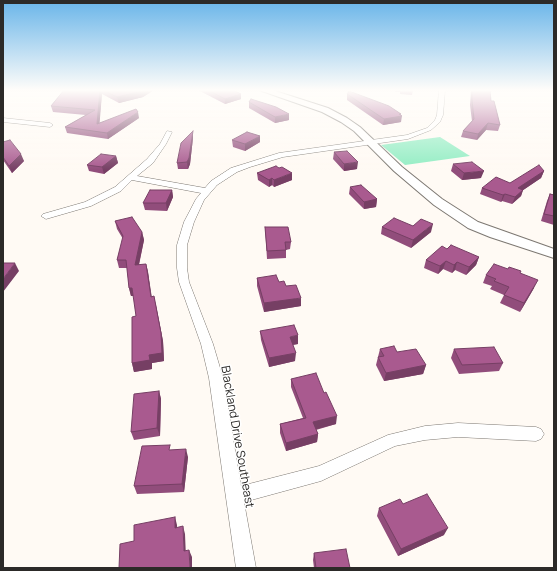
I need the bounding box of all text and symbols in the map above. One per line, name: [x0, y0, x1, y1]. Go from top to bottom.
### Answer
street label: Blackland Drive Southeast: [217, 365, 257, 509]

